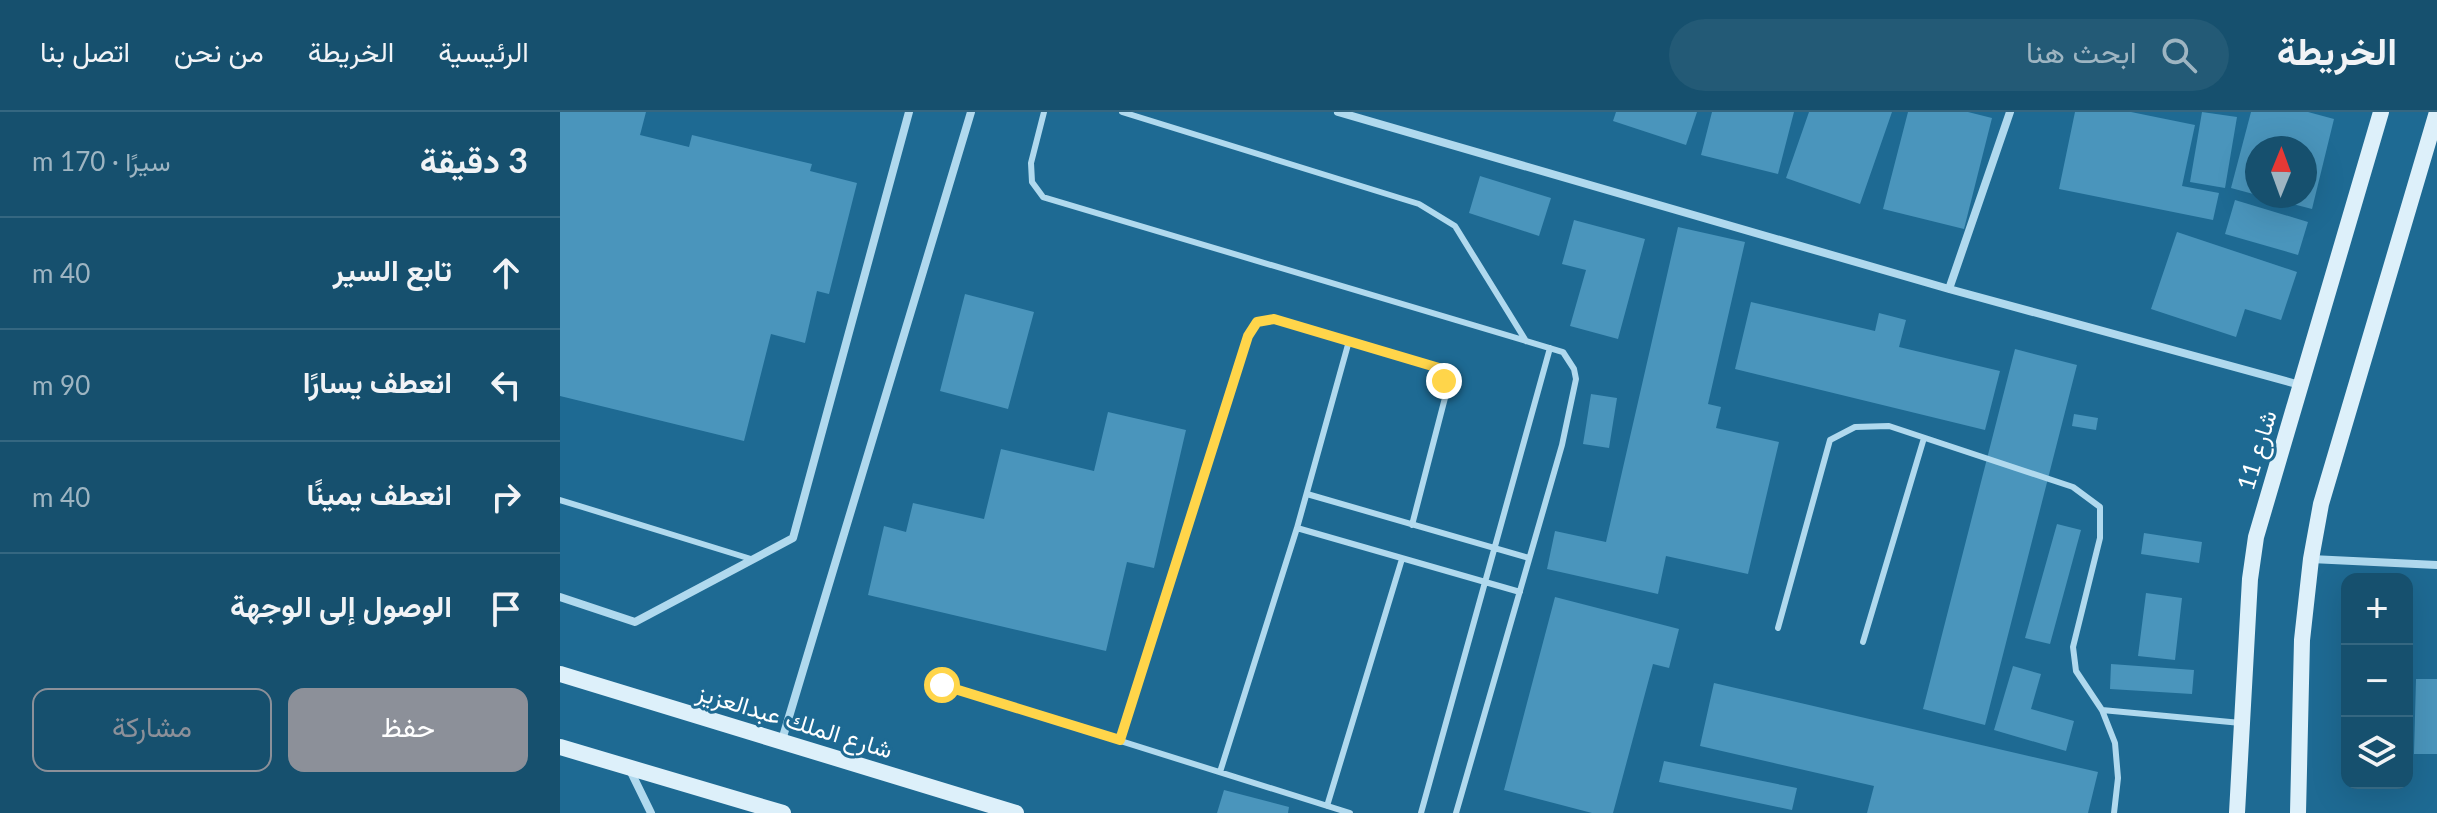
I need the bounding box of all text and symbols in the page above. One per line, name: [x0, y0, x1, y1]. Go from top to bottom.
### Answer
search box: [1669, 19, 2229, 91]
text: الخريطة: [2277, 27, 2397, 73]
text: ابحث هنا: [2026, 33, 2137, 69]
icon: search: [2157, 33, 2201, 77]
text: اتصل بنا: [40, 34, 130, 68]
text: من نحن: [174, 34, 264, 68]
text: الخريطة: [308, 34, 394, 68]
text: الرئيسية: [438, 34, 529, 68]
north arrow: [2245, 136, 2317, 208]
text: 3 دقيقة: [420, 139, 528, 180]
text: سيرًا · 170 m: [32, 145, 171, 177]
text: تابع السير: [333, 251, 452, 287]
icon: ahead: [484, 251, 528, 295]
text: 40 m: [32, 257, 90, 289]
text: انعطف يسارًا: [303, 363, 452, 399]
icon: left: [484, 363, 528, 407]
route end: [1426, 363, 1462, 399]
text: 90 m: [32, 369, 90, 401]
street label: شارع 11: [2230, 406, 2285, 494]
text: انعطف يمينًا: [306, 475, 452, 511]
icon: right: [484, 475, 528, 519]
text: 40 m: [32, 481, 90, 513]
map controls: [2341, 573, 2413, 789]
button: +: [2341, 573, 2413, 645]
text: الوصول إلى الوجهة: [230, 587, 452, 623]
icon: arrive: [484, 587, 528, 631]
button: −: [2341, 645, 2413, 717]
route start: [924, 667, 960, 703]
street label: شارع الملك عبدالعزيز: [692, 676, 896, 766]
button: مشاركة: [32, 688, 272, 772]
button: حفظ: [288, 688, 528, 772]
button: layers: [2341, 717, 2413, 789]

